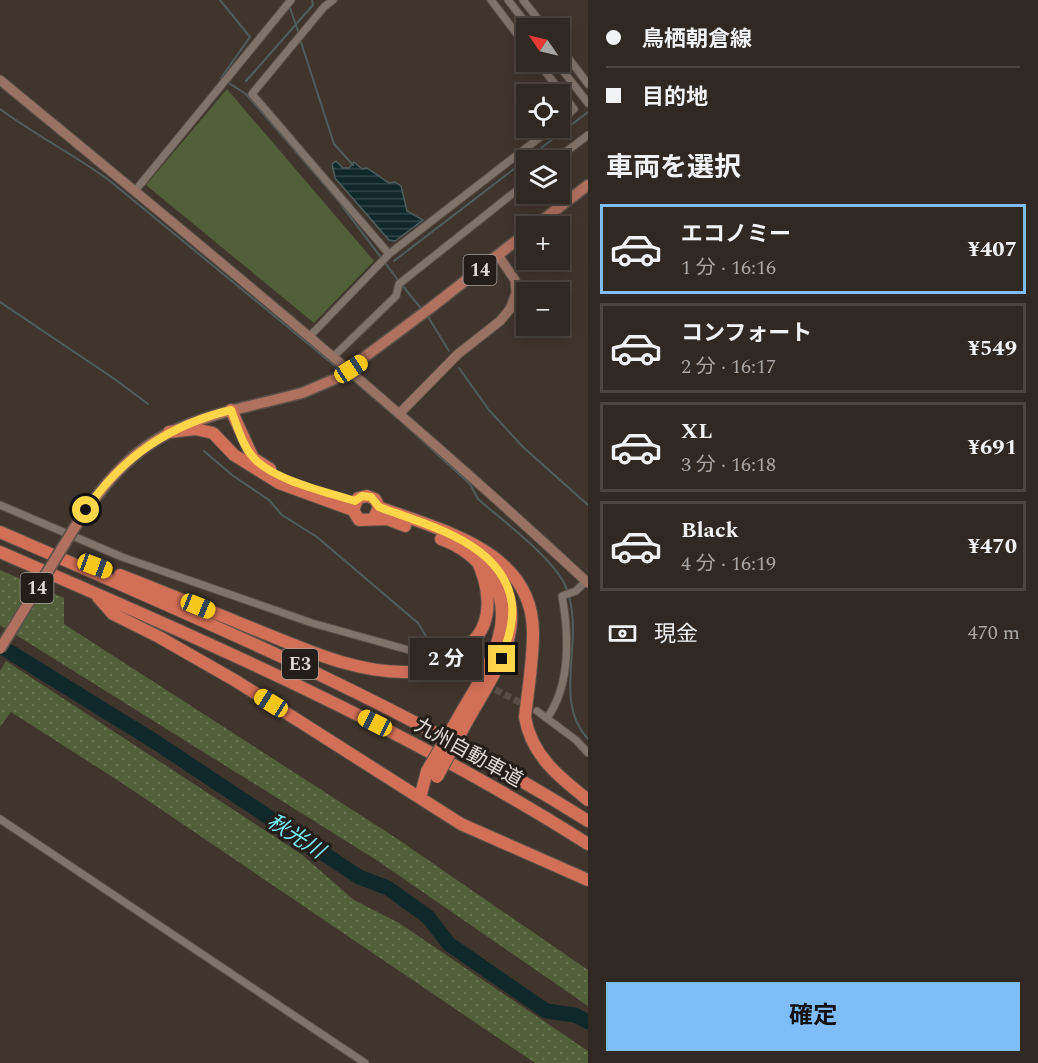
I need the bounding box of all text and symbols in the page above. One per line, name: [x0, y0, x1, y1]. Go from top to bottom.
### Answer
north arrow: [516, 18, 570, 72]
map controls: [516, 18, 570, 336]
text: 鳥栖朝倉線: [642, 23, 752, 56]
text: 目的地: [642, 81, 708, 114]
button: locate: [516, 84, 570, 138]
text: 車両を選択: [606, 147, 741, 189]
button: layers: [516, 150, 570, 204]
button: +: [516, 216, 570, 270]
text: エコノミー: [681, 218, 791, 251]
icon: car: [609, 222, 663, 276]
text: ¥407: [968, 233, 1017, 266]
text: 1 分 · 16:16: [681, 253, 776, 283]
road number: 14: [464, 255, 496, 285]
button: −: [516, 282, 570, 336]
text: コンフォート: [681, 317, 812, 350]
icon: car: [609, 321, 663, 375]
text: ¥549: [968, 332, 1017, 365]
car: [331, 352, 371, 386]
text: 2 分 · 16:17: [681, 352, 776, 382]
text: XL: [681, 415, 712, 448]
icon: car: [609, 420, 663, 474]
text: ¥691: [968, 431, 1017, 464]
text: 3 分 · 16:18: [681, 450, 776, 480]
route start: [72, 496, 99, 523]
text: Black: [681, 514, 739, 547]
icon: car: [609, 519, 663, 573]
text: ¥470: [968, 530, 1017, 563]
text: 4 分 · 16:19: [681, 549, 776, 579]
car: [75, 551, 115, 581]
road number: 14: [20, 573, 54, 603]
car: [178, 591, 218, 621]
icon: cash: [606, 617, 639, 650]
text: 現金: [654, 618, 698, 651]
text: 470 m: [968, 618, 1020, 648]
callout: 2 分: [409, 638, 481, 680]
text: 2 分: [428, 644, 464, 674]
route end: [488, 645, 515, 672]
road number: E3: [282, 649, 318, 679]
car: [251, 686, 291, 720]
car: [355, 707, 395, 739]
street label: 九州自動車道: [409, 711, 528, 795]
water label: 秋光川: [260, 806, 332, 869]
button: 確定: [606, 982, 1020, 1051]

